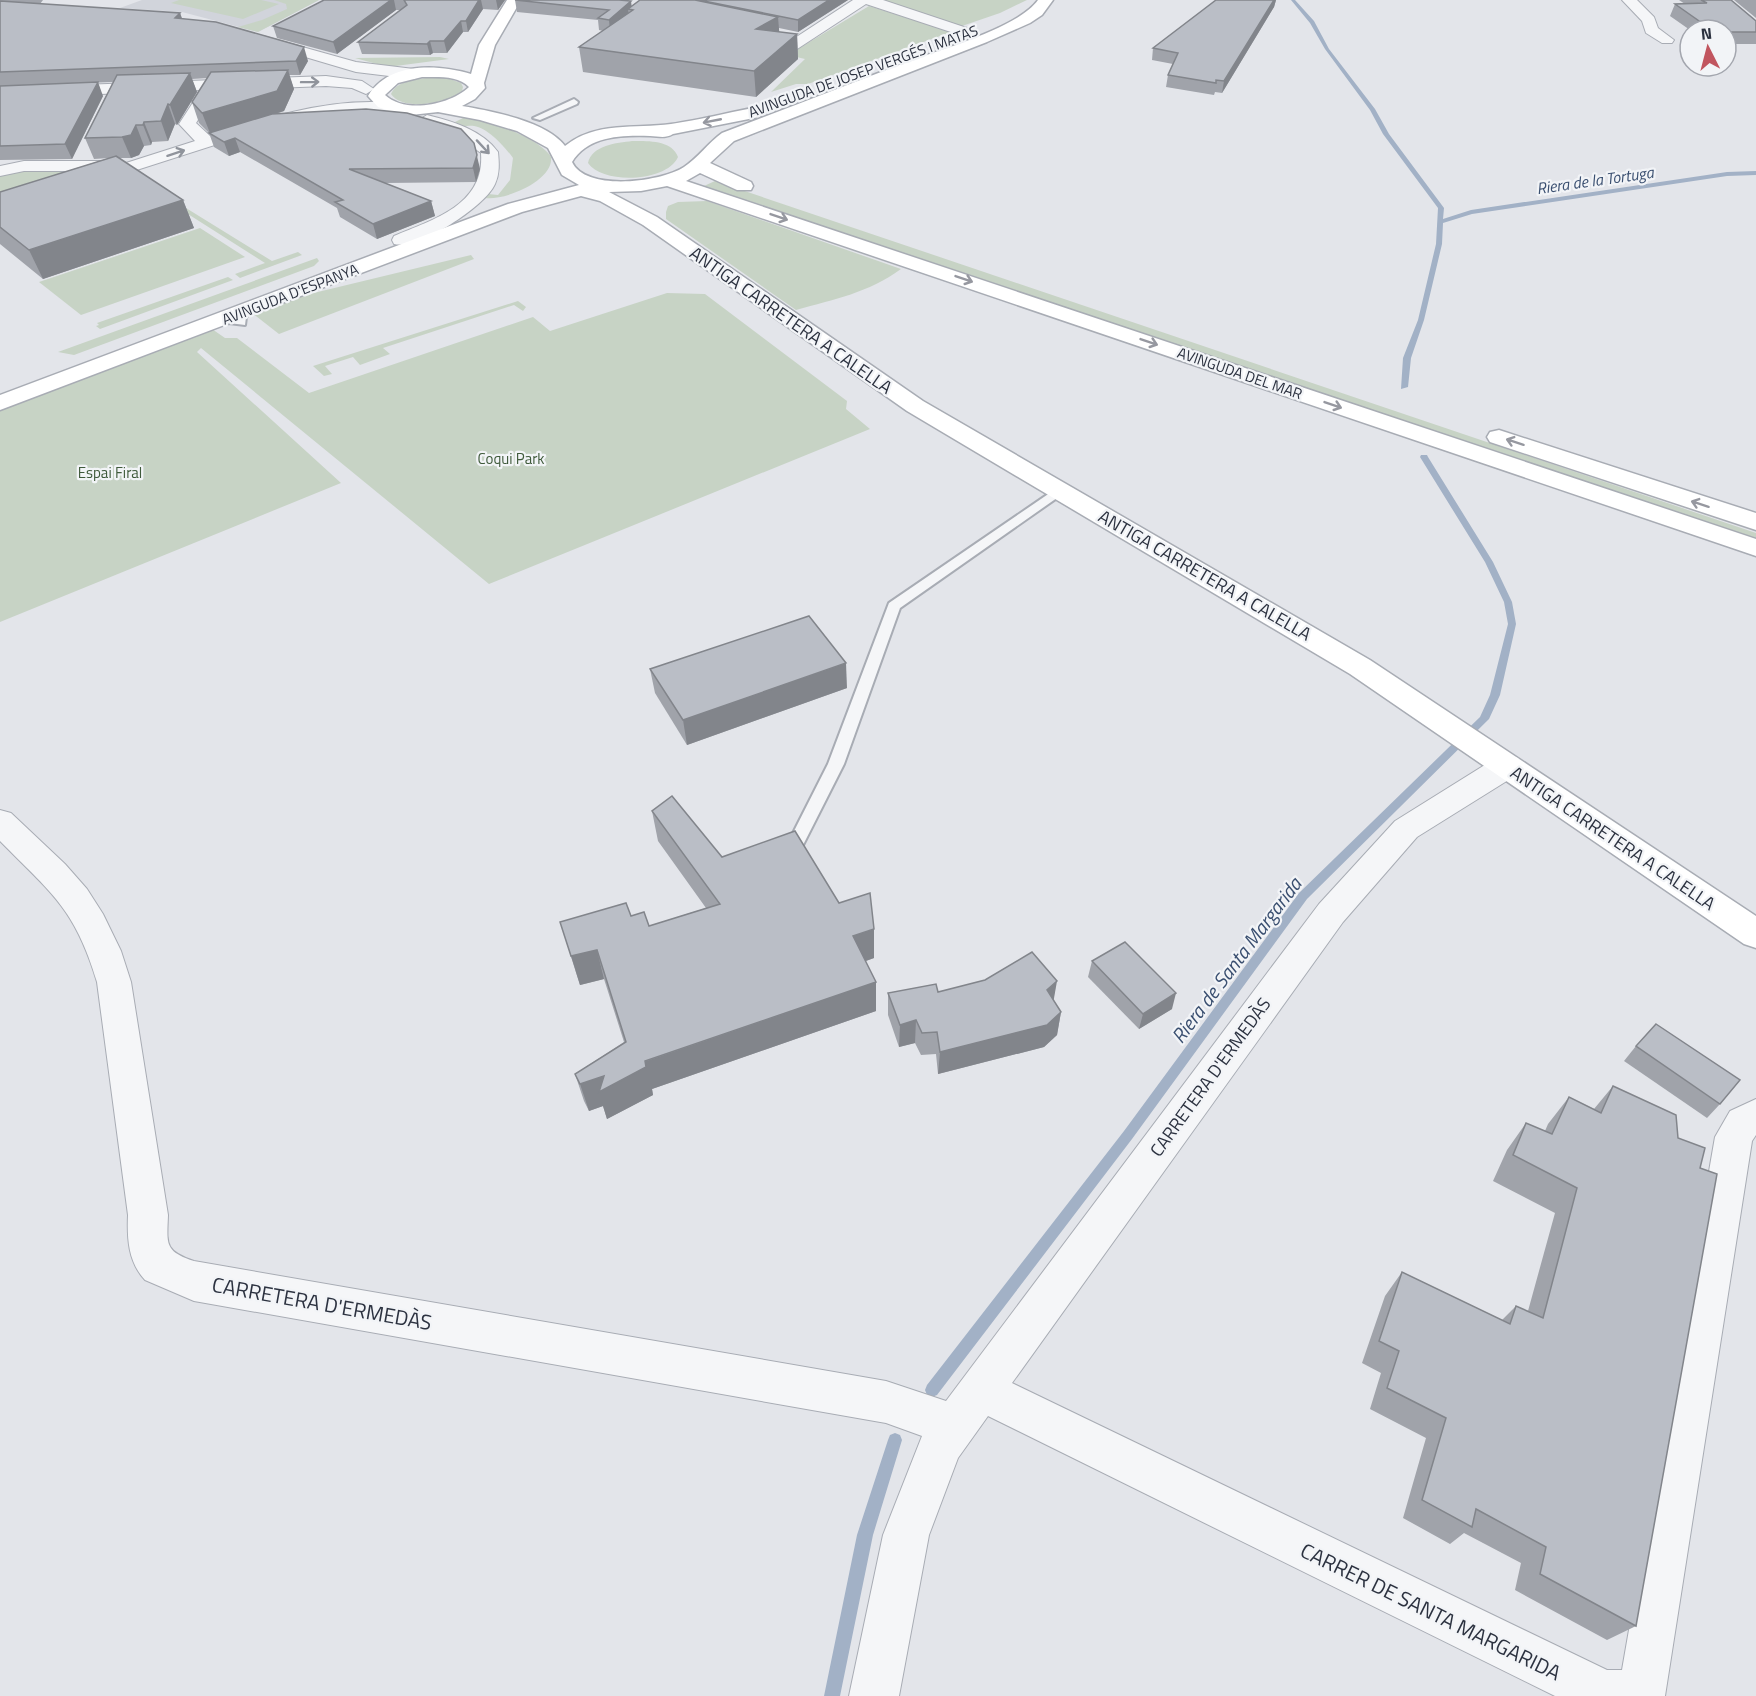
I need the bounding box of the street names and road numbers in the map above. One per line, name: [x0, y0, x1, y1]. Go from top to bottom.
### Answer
street label: AVINGUDA DE JOSEP VERGÉS I MATAS: [745, 19, 981, 123]
street label: ANTIGA CARRETERA A CALELLA: [684, 240, 898, 401]
street label: AVINGUDA D'ESPANYA: [218, 257, 362, 331]
street label: AVINGUDA DEL MAR: [1174, 341, 1306, 405]
street label: ANTIGA CARRETERA A CALELLA: [1093, 503, 1317, 647]
street label: ANTIGA CARRETERA A CALELLA: [1505, 759, 1721, 917]
street label: CARRETERA D'ERMEDÀS: [1143, 992, 1277, 1162]
street label: CARRETERA D'ERMEDÀS: [210, 1268, 434, 1338]
street label: CARRER DE SANTA MARGARIDA: [1295, 1534, 1567, 1688]

